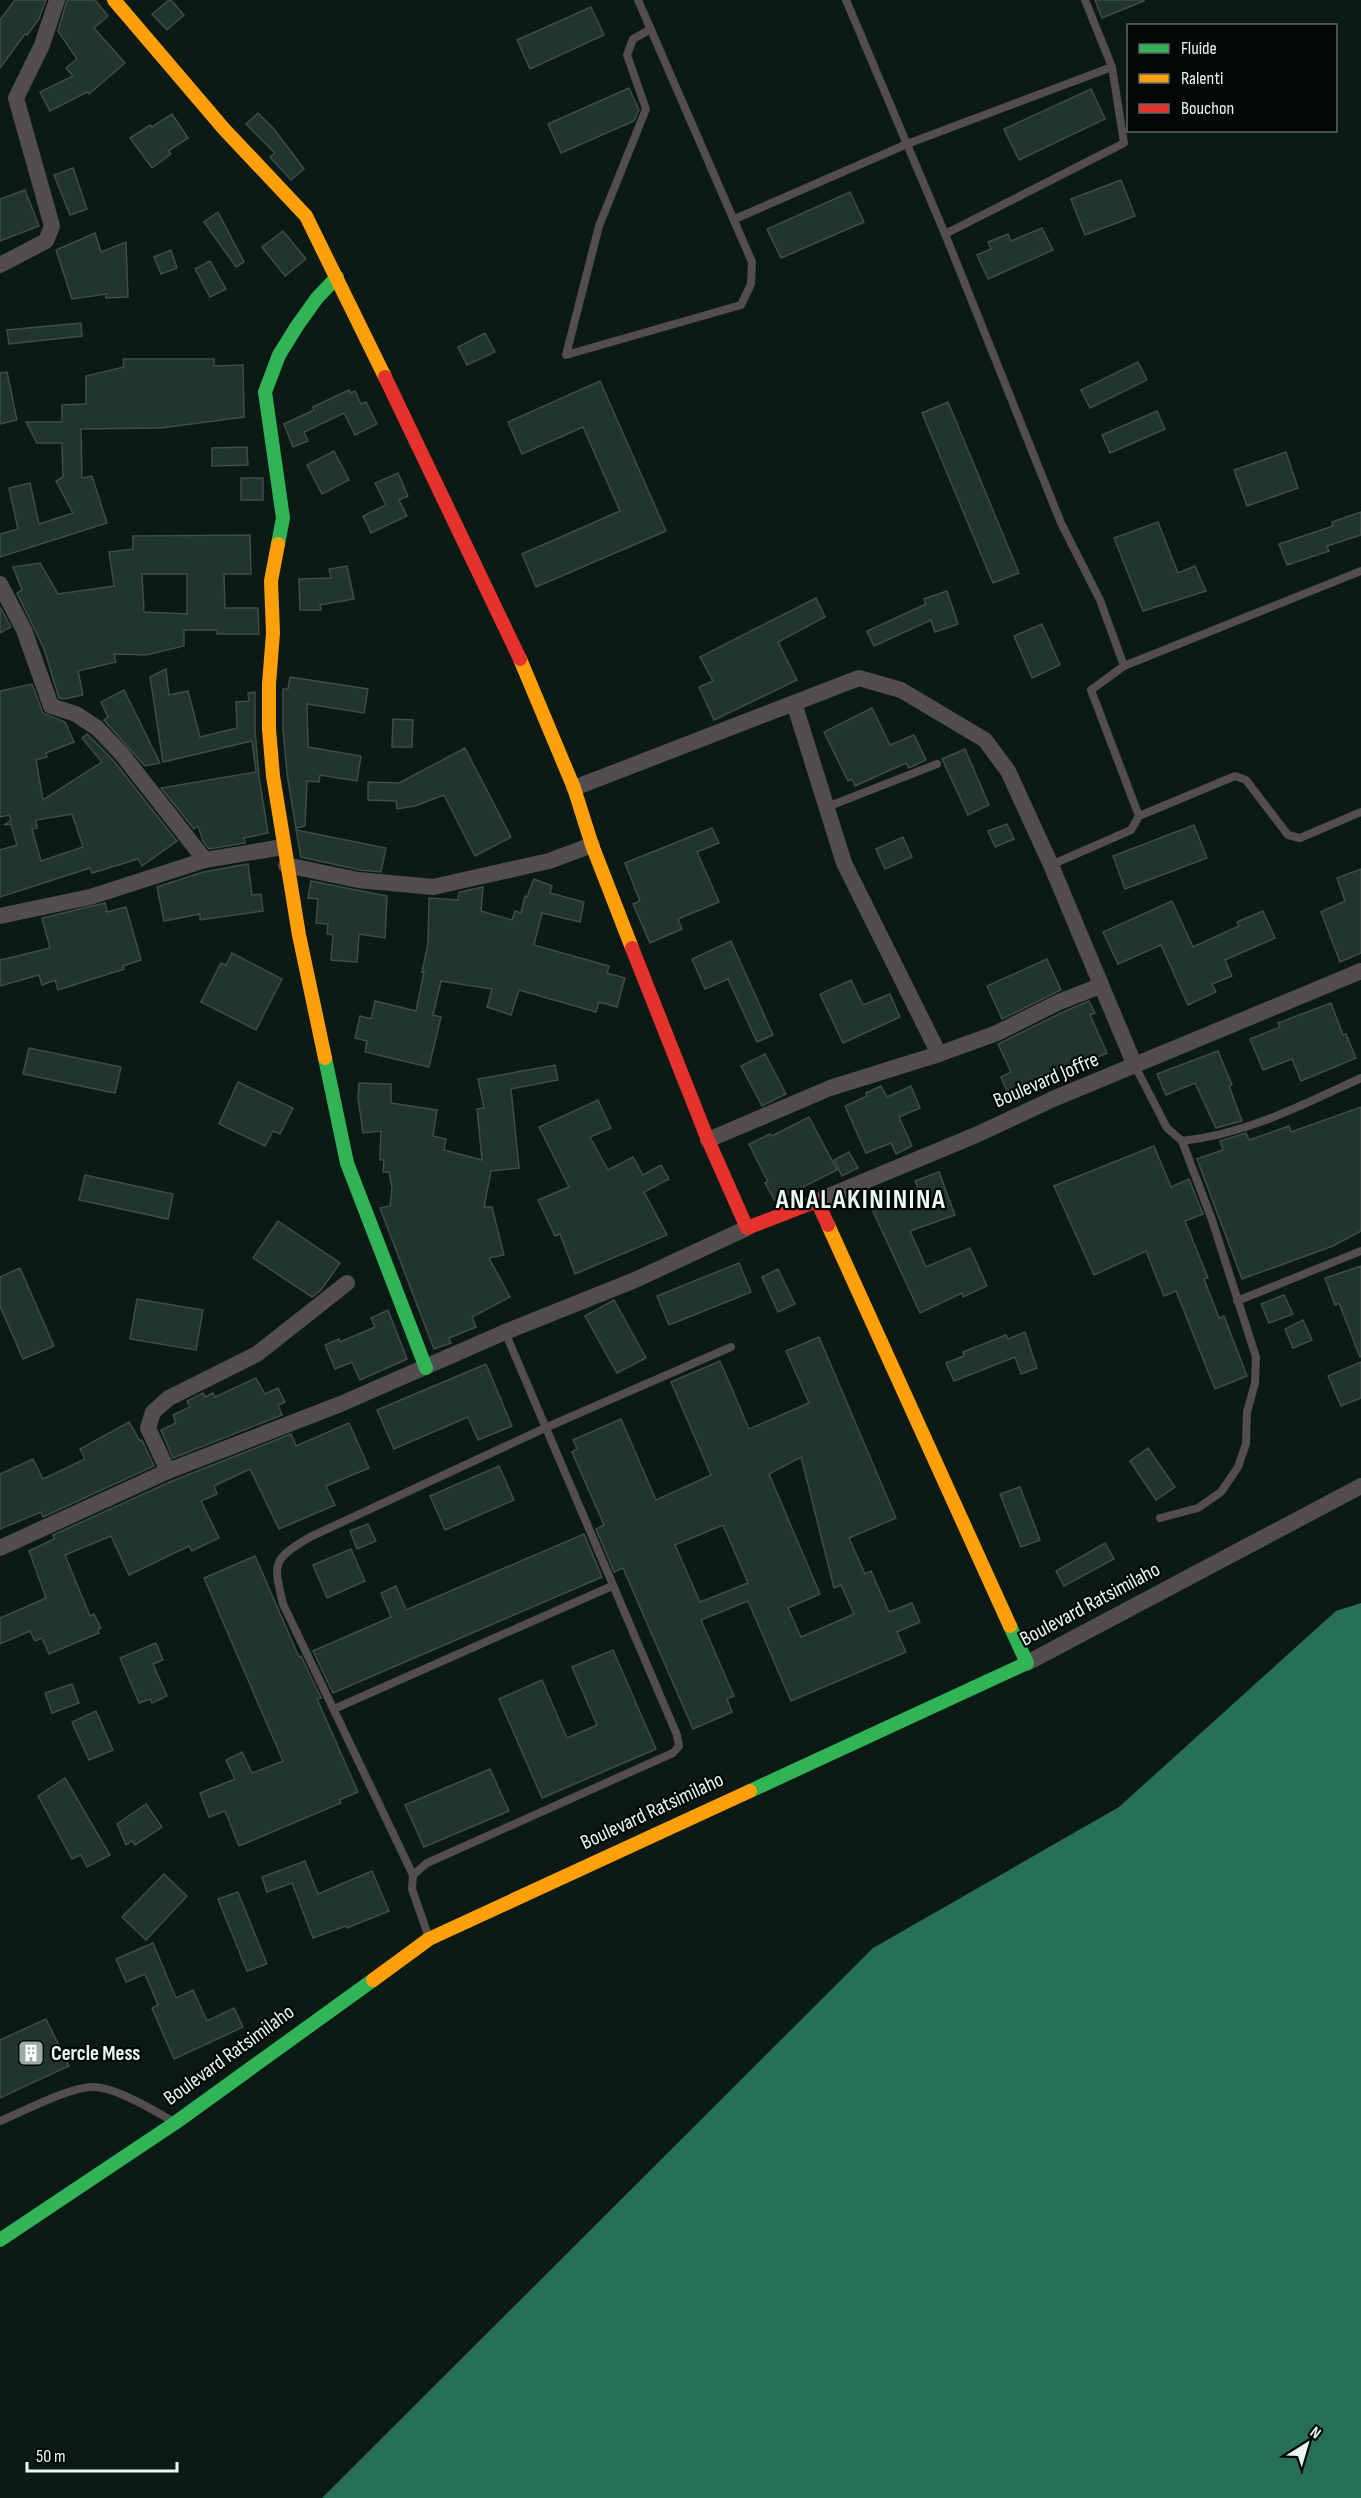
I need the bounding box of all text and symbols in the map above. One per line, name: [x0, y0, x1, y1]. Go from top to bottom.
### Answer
legend: [1127, 24, 1337, 132]
text: Fluide: [1181, 38, 1217, 59]
text: Ralenti: [1181, 68, 1223, 89]
text: Bouchon: [1181, 98, 1234, 119]
street label: Boulevard Joffre: [990, 1047, 1102, 1113]
district label: ANALAKINININA: [775, 1184, 946, 1216]
street label: Boulevard Ratsimilaho: [1016, 1557, 1164, 1651]
street label: Boulevard Ratsimilaho: [576, 1767, 728, 1855]
street label: Boulevard Ratsimilaho: [159, 1999, 299, 2111]
building icon: Cercle Mess: [16, 2038, 46, 2068]
place label: Cercle Mess: [51, 2041, 140, 2066]
north arrow: [1277, 2414, 1337, 2474]
text: N: [1306, 2423, 1324, 2443]
scale bar: [27, 2435, 177, 2473]
text: 50 m: [36, 2446, 66, 2467]

